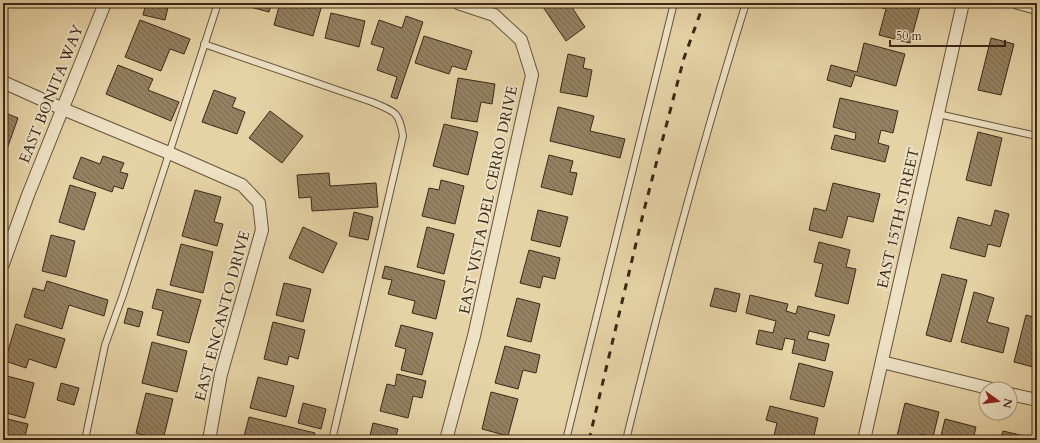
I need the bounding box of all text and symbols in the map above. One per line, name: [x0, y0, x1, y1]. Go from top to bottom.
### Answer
street label: EAST BONITA WAY: [14, 21, 88, 166]
scale bar: [890, 22, 1005, 48]
text: 50 m: [896, 28, 923, 44]
street label: EAST VISTA DEL CERRO DRIVE: [454, 84, 522, 316]
street label: EAST 15TH STREET: [872, 146, 924, 290]
street label: EAST ENCANTO DRIVE: [190, 229, 254, 403]
north arrow: [978, 381, 1018, 421]
text: N: [999, 397, 1016, 410]

